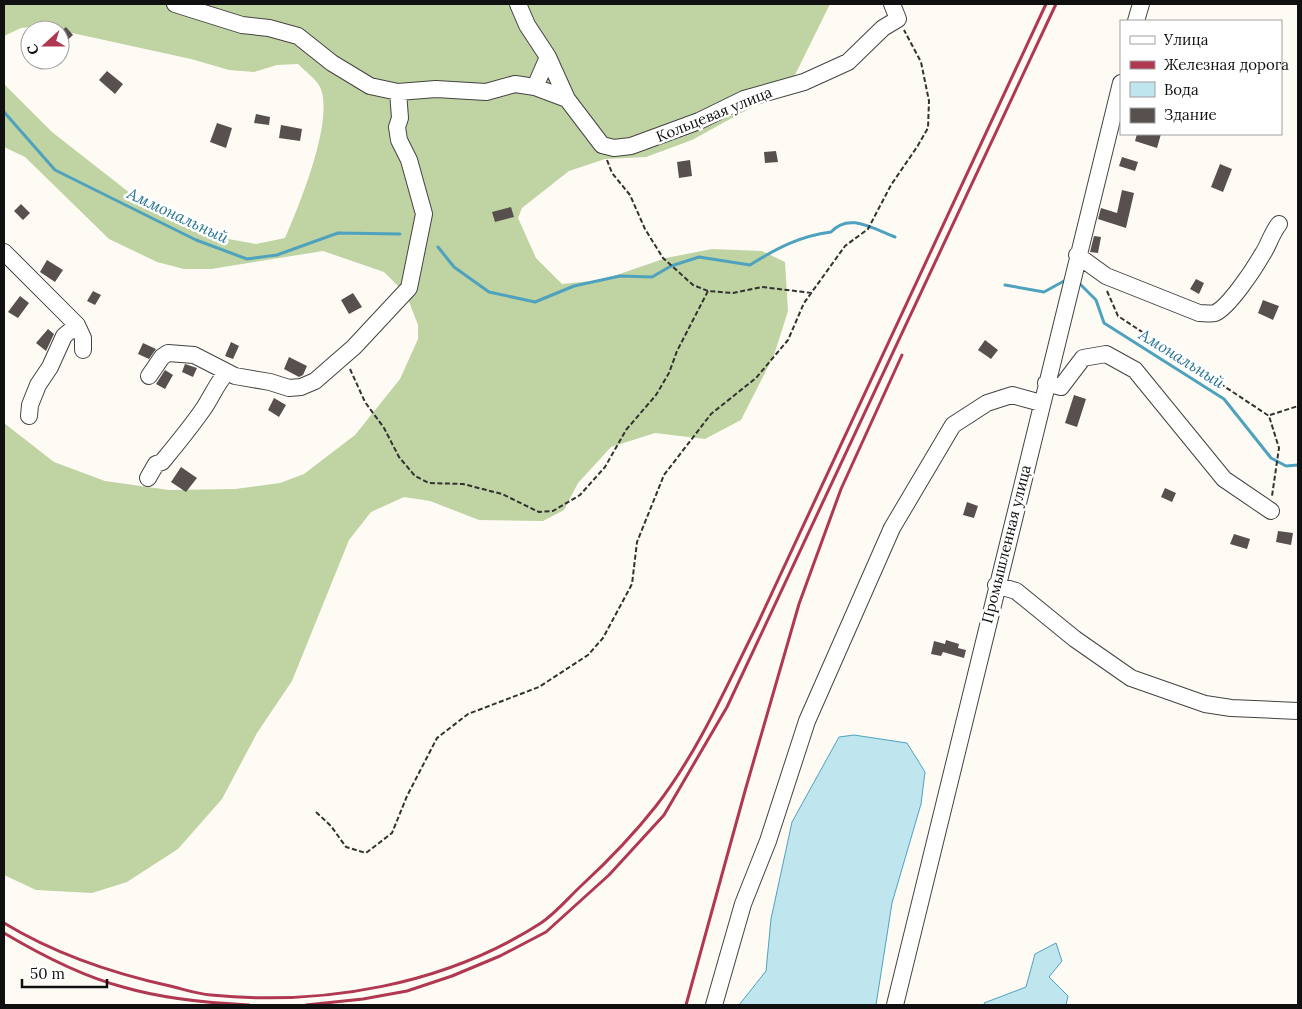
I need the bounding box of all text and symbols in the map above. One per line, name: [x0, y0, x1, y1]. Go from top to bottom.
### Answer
north arrow: [20, 20, 70, 70]
legend: [1120, 20, 1282, 135]
text: Улица: [1163, 30, 1209, 49]
text: С: [23, 42, 43, 57]
text: Железная дорога: [1164, 55, 1289, 74]
text: Вода: [1164, 80, 1199, 99]
street label: Кольцевая улица: [653, 82, 775, 146]
text: Здание: [1164, 105, 1217, 124]
water label: Аммональный: [123, 182, 232, 247]
water label: Амональный: [1135, 323, 1229, 392]
street label: Промышленная улица: [977, 463, 1035, 625]
scale bar: [22, 956, 108, 988]
text: 50 m: [30, 964, 65, 983]

